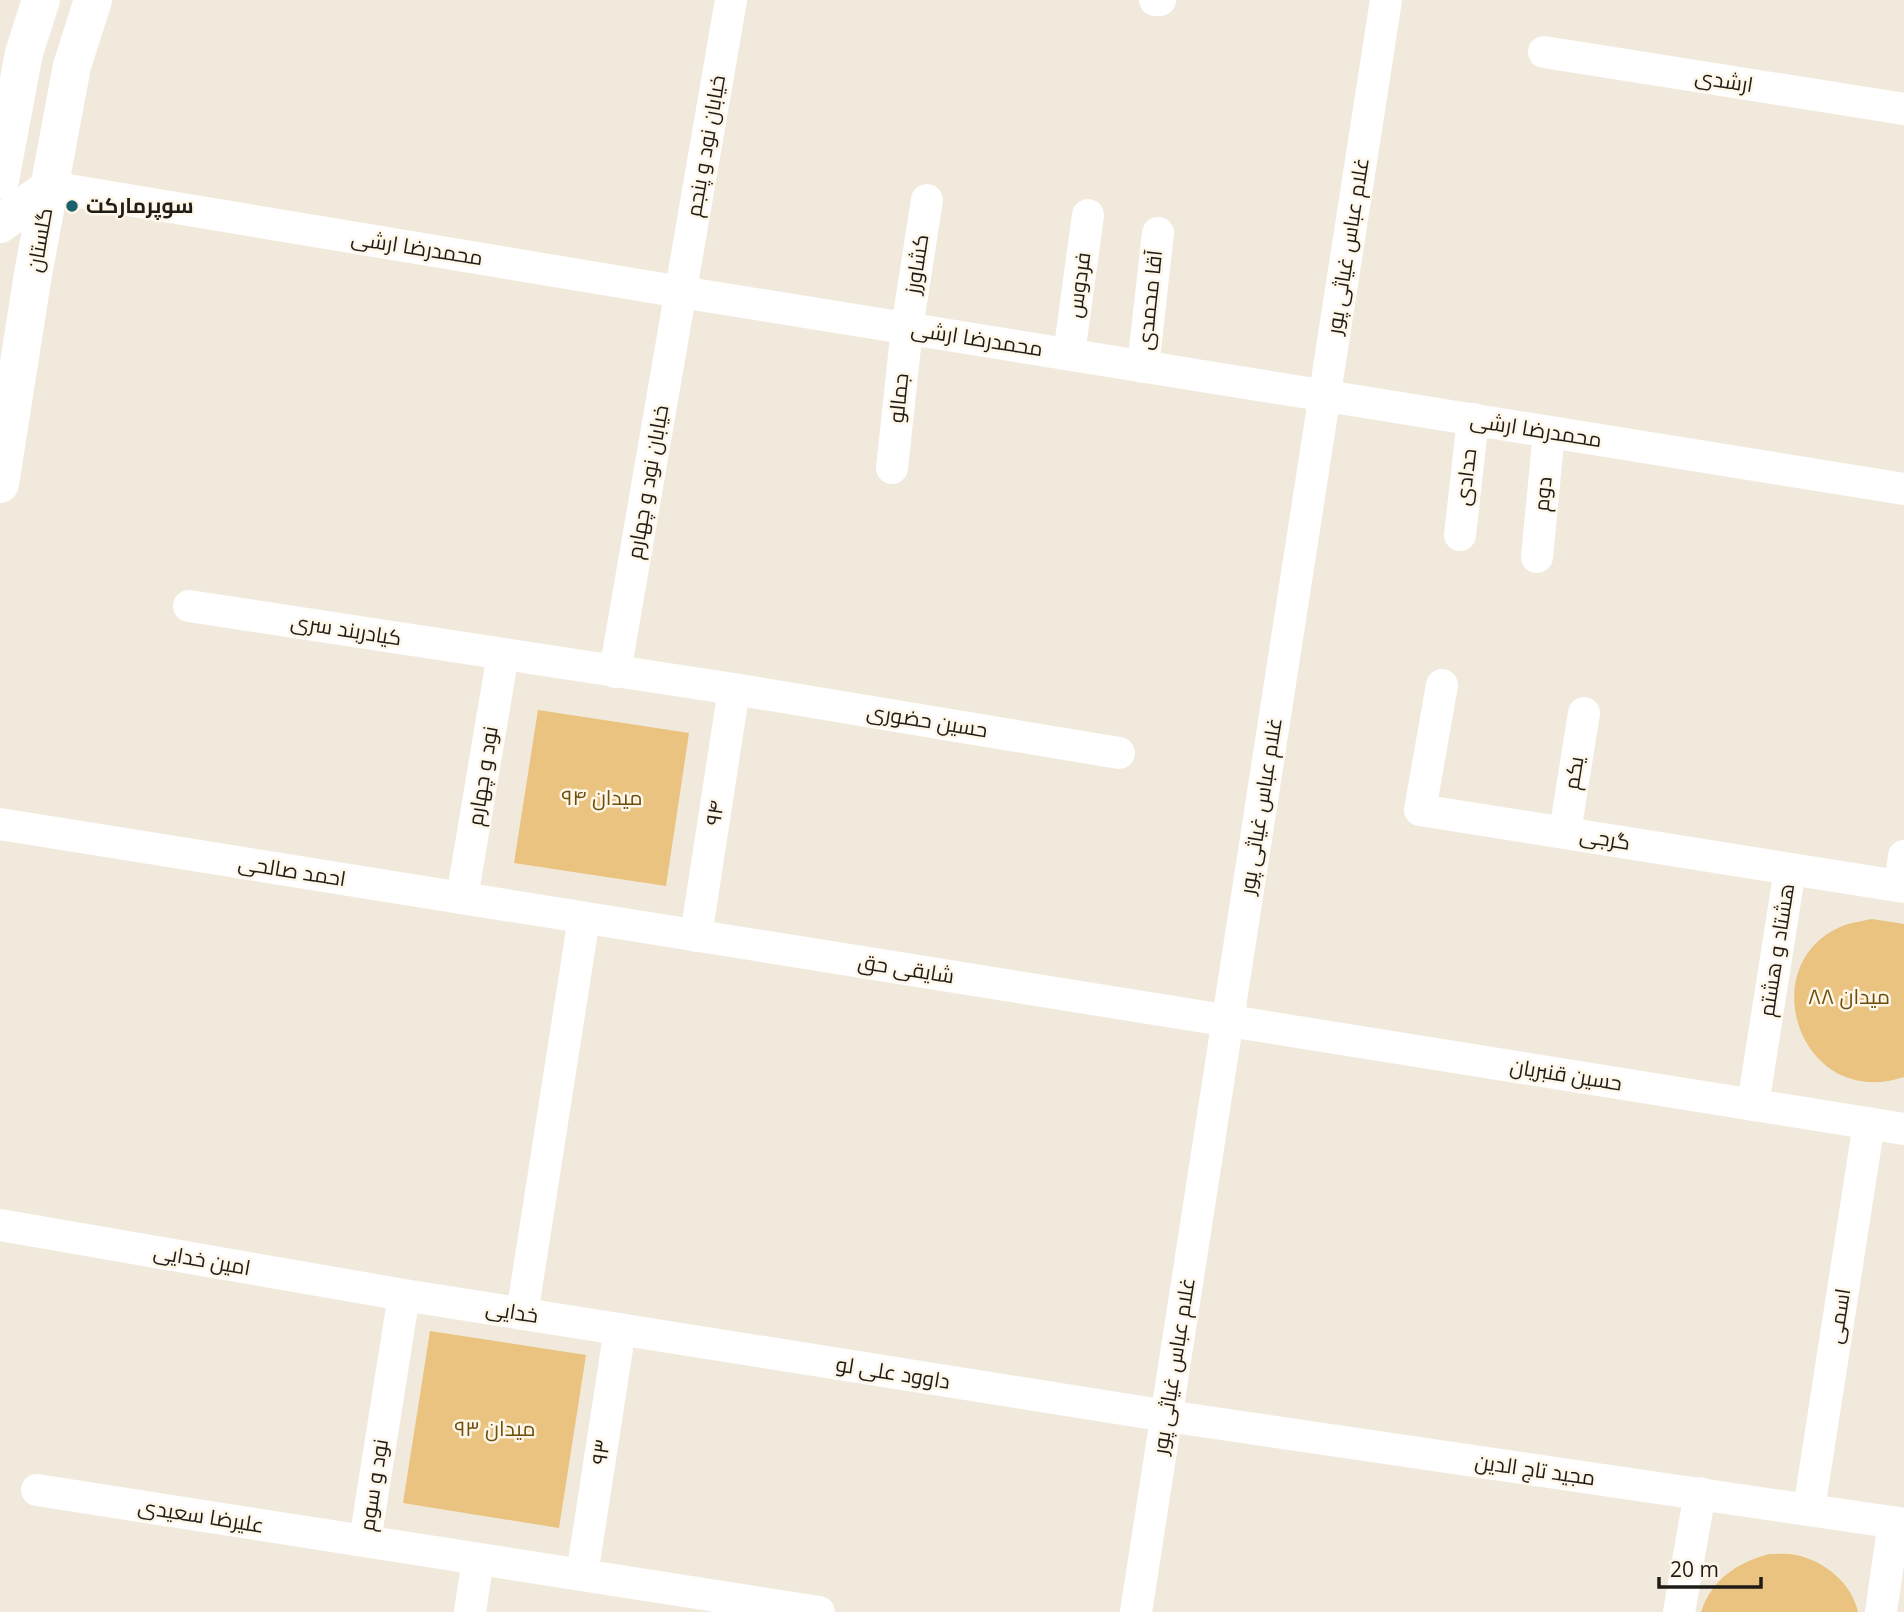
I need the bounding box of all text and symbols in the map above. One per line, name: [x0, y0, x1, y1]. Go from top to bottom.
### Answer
street label: ارشدی: [1693, 62, 1755, 98]
street label: خیابان نود و پنجم: [679, 73, 732, 219]
street label: غلام عباس غیاثی ‌پور: [1319, 155, 1376, 337]
place label: سوپرمارکت: [86, 191, 193, 221]
marker: سوپرمارکت: [64, 198, 80, 214]
street label: گلستان: [20, 205, 58, 274]
street label: محمدرضا ارشی: [349, 223, 485, 271]
street label: کشاورز: [897, 232, 935, 297]
street label: آقا محمدی: [1130, 248, 1168, 351]
street label: فردوس: [1060, 250, 1096, 320]
street label: محمدرضا ارشی: [909, 314, 1045, 362]
street label: جمالو: [881, 372, 915, 424]
street label: خیابان نود و چهارم: [620, 403, 675, 561]
street label: محمدرضا ارشی: [1468, 405, 1604, 453]
street label: حدادی: [1448, 447, 1482, 507]
street label: دوم: [1526, 475, 1559, 513]
street label: کیادربند سری: [289, 606, 404, 652]
street label: حسین حضوری: [865, 697, 990, 743]
street label: غلام عباس غیاثی ‌پور: [1232, 715, 1289, 897]
street label: نود و چهارم: [460, 724, 505, 828]
street label: یکم: [1557, 754, 1590, 792]
park label: میدان ۹۴: [562, 783, 642, 811]
street label: ۹۴: [698, 798, 730, 827]
street label: گرجی: [1578, 820, 1632, 856]
street label: احمد صالحی: [236, 848, 348, 892]
street label: هشتاد و هشتم: [1752, 881, 1801, 1019]
street label: شایقی حق: [856, 947, 956, 989]
park label: میدان ۸۸: [1808, 982, 1890, 1010]
street label: حسین قنبریان: [1508, 1051, 1624, 1097]
street label: امین خدایی: [151, 1237, 253, 1281]
street label: غلام عباس غیاثی ‌پور: [1145, 1275, 1202, 1457]
street label: اسمی: [1820, 1286, 1856, 1346]
street label: خدایی: [484, 1293, 540, 1329]
street label: داوود علی لو: [834, 1349, 952, 1395]
park label: میدان ۹۳: [454, 1414, 536, 1442]
street label: نود و سوم: [352, 1437, 395, 1533]
street label: ۹۳: [584, 1437, 616, 1466]
street label: مجید تاج الدین: [1473, 1447, 1597, 1492]
street label: علیرضا سعیدی: [136, 1491, 266, 1539]
scale bar: [1659, 1546, 1760, 1590]
text: 20 m: [1670, 1555, 1719, 1583]

